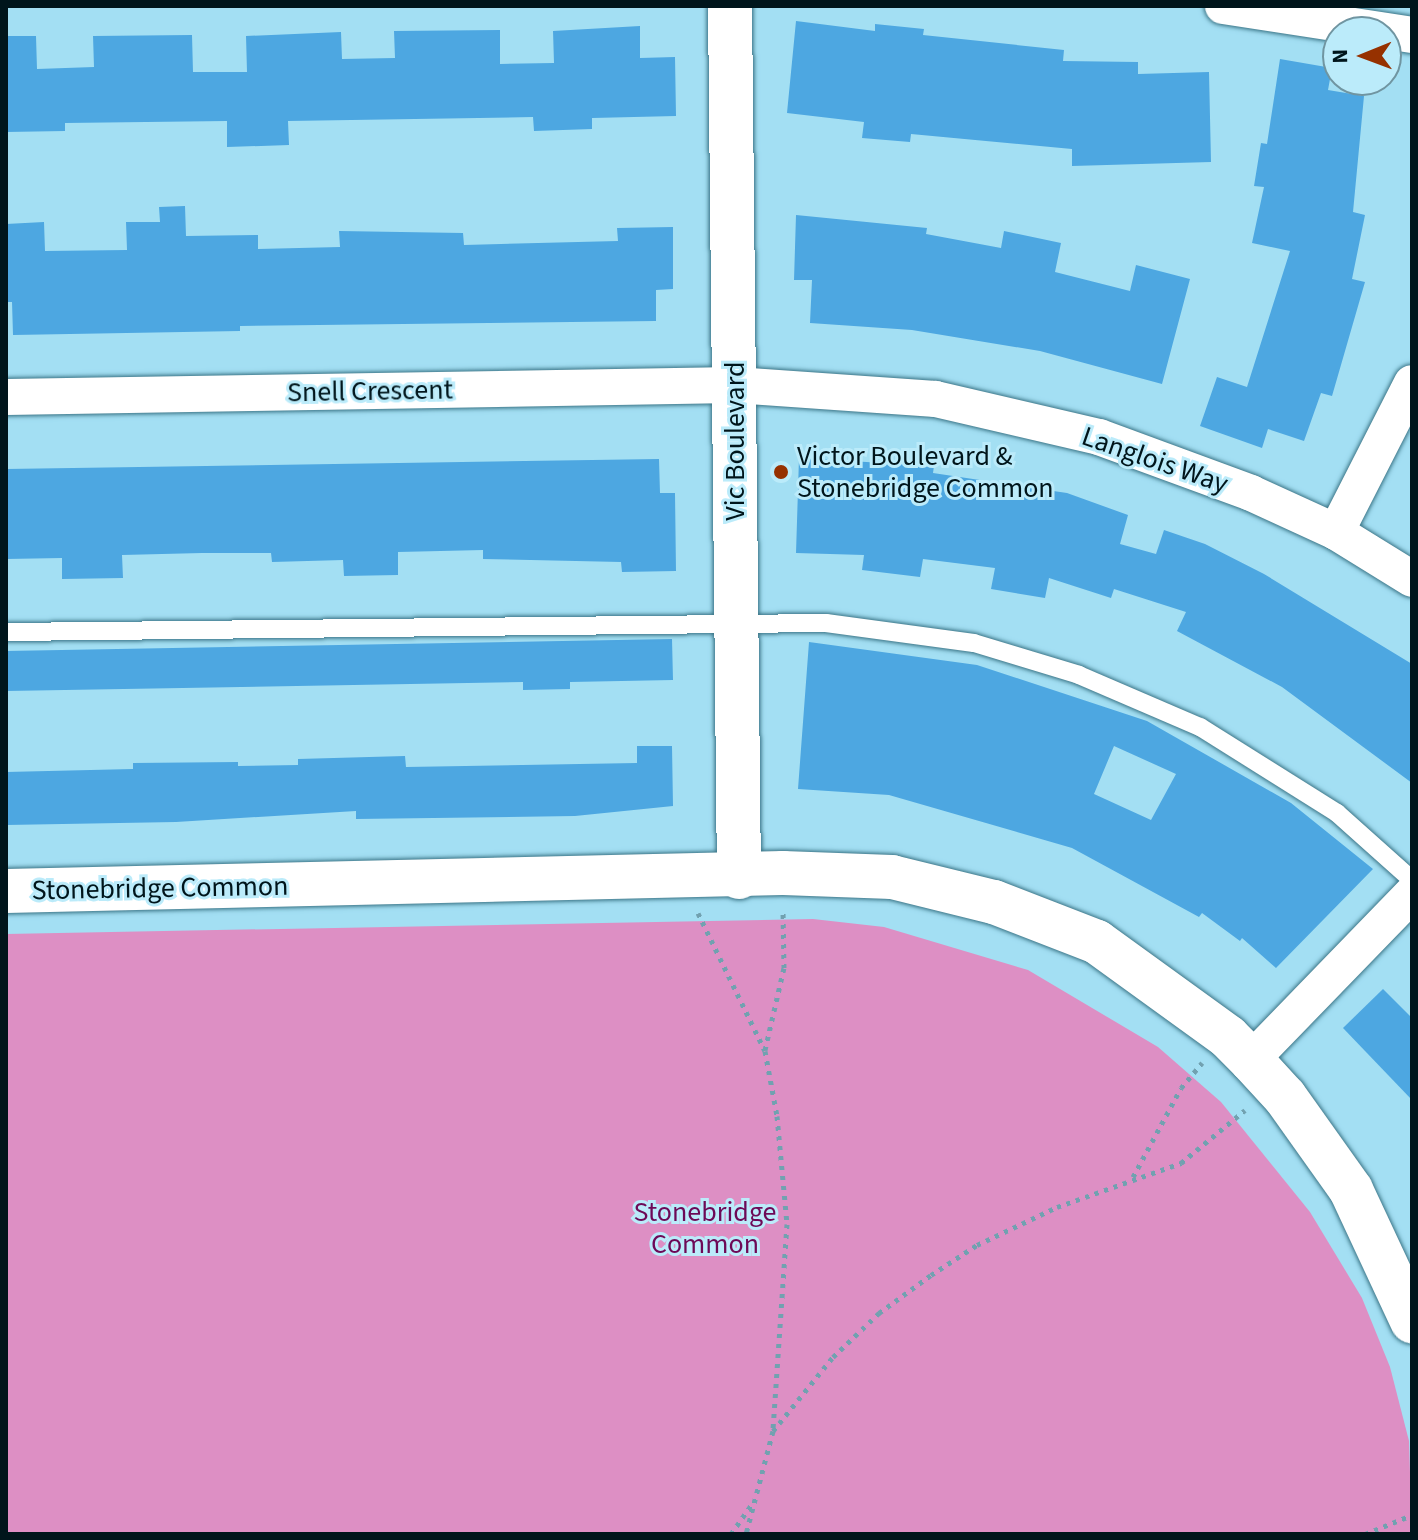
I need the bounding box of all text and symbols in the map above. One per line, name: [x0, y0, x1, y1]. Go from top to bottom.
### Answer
north arrow: [1322, 16, 1402, 96]
text: N: [1324, 49, 1356, 64]
street label: Vic Boulevard: [718, 361, 752, 521]
street label: Snell Crescent: [287, 373, 453, 409]
street label: Langlois Way: [1077, 419, 1233, 501]
place label: Victor Boulevard & Stonebridge Common: [797, 439, 1054, 505]
marker: Victor Boulevard & Stonebridge Common: [772, 463, 790, 481]
street label: Stonebridge Common: [31, 869, 289, 907]
park label: Stonebridge Common: [634, 1195, 776, 1261]

